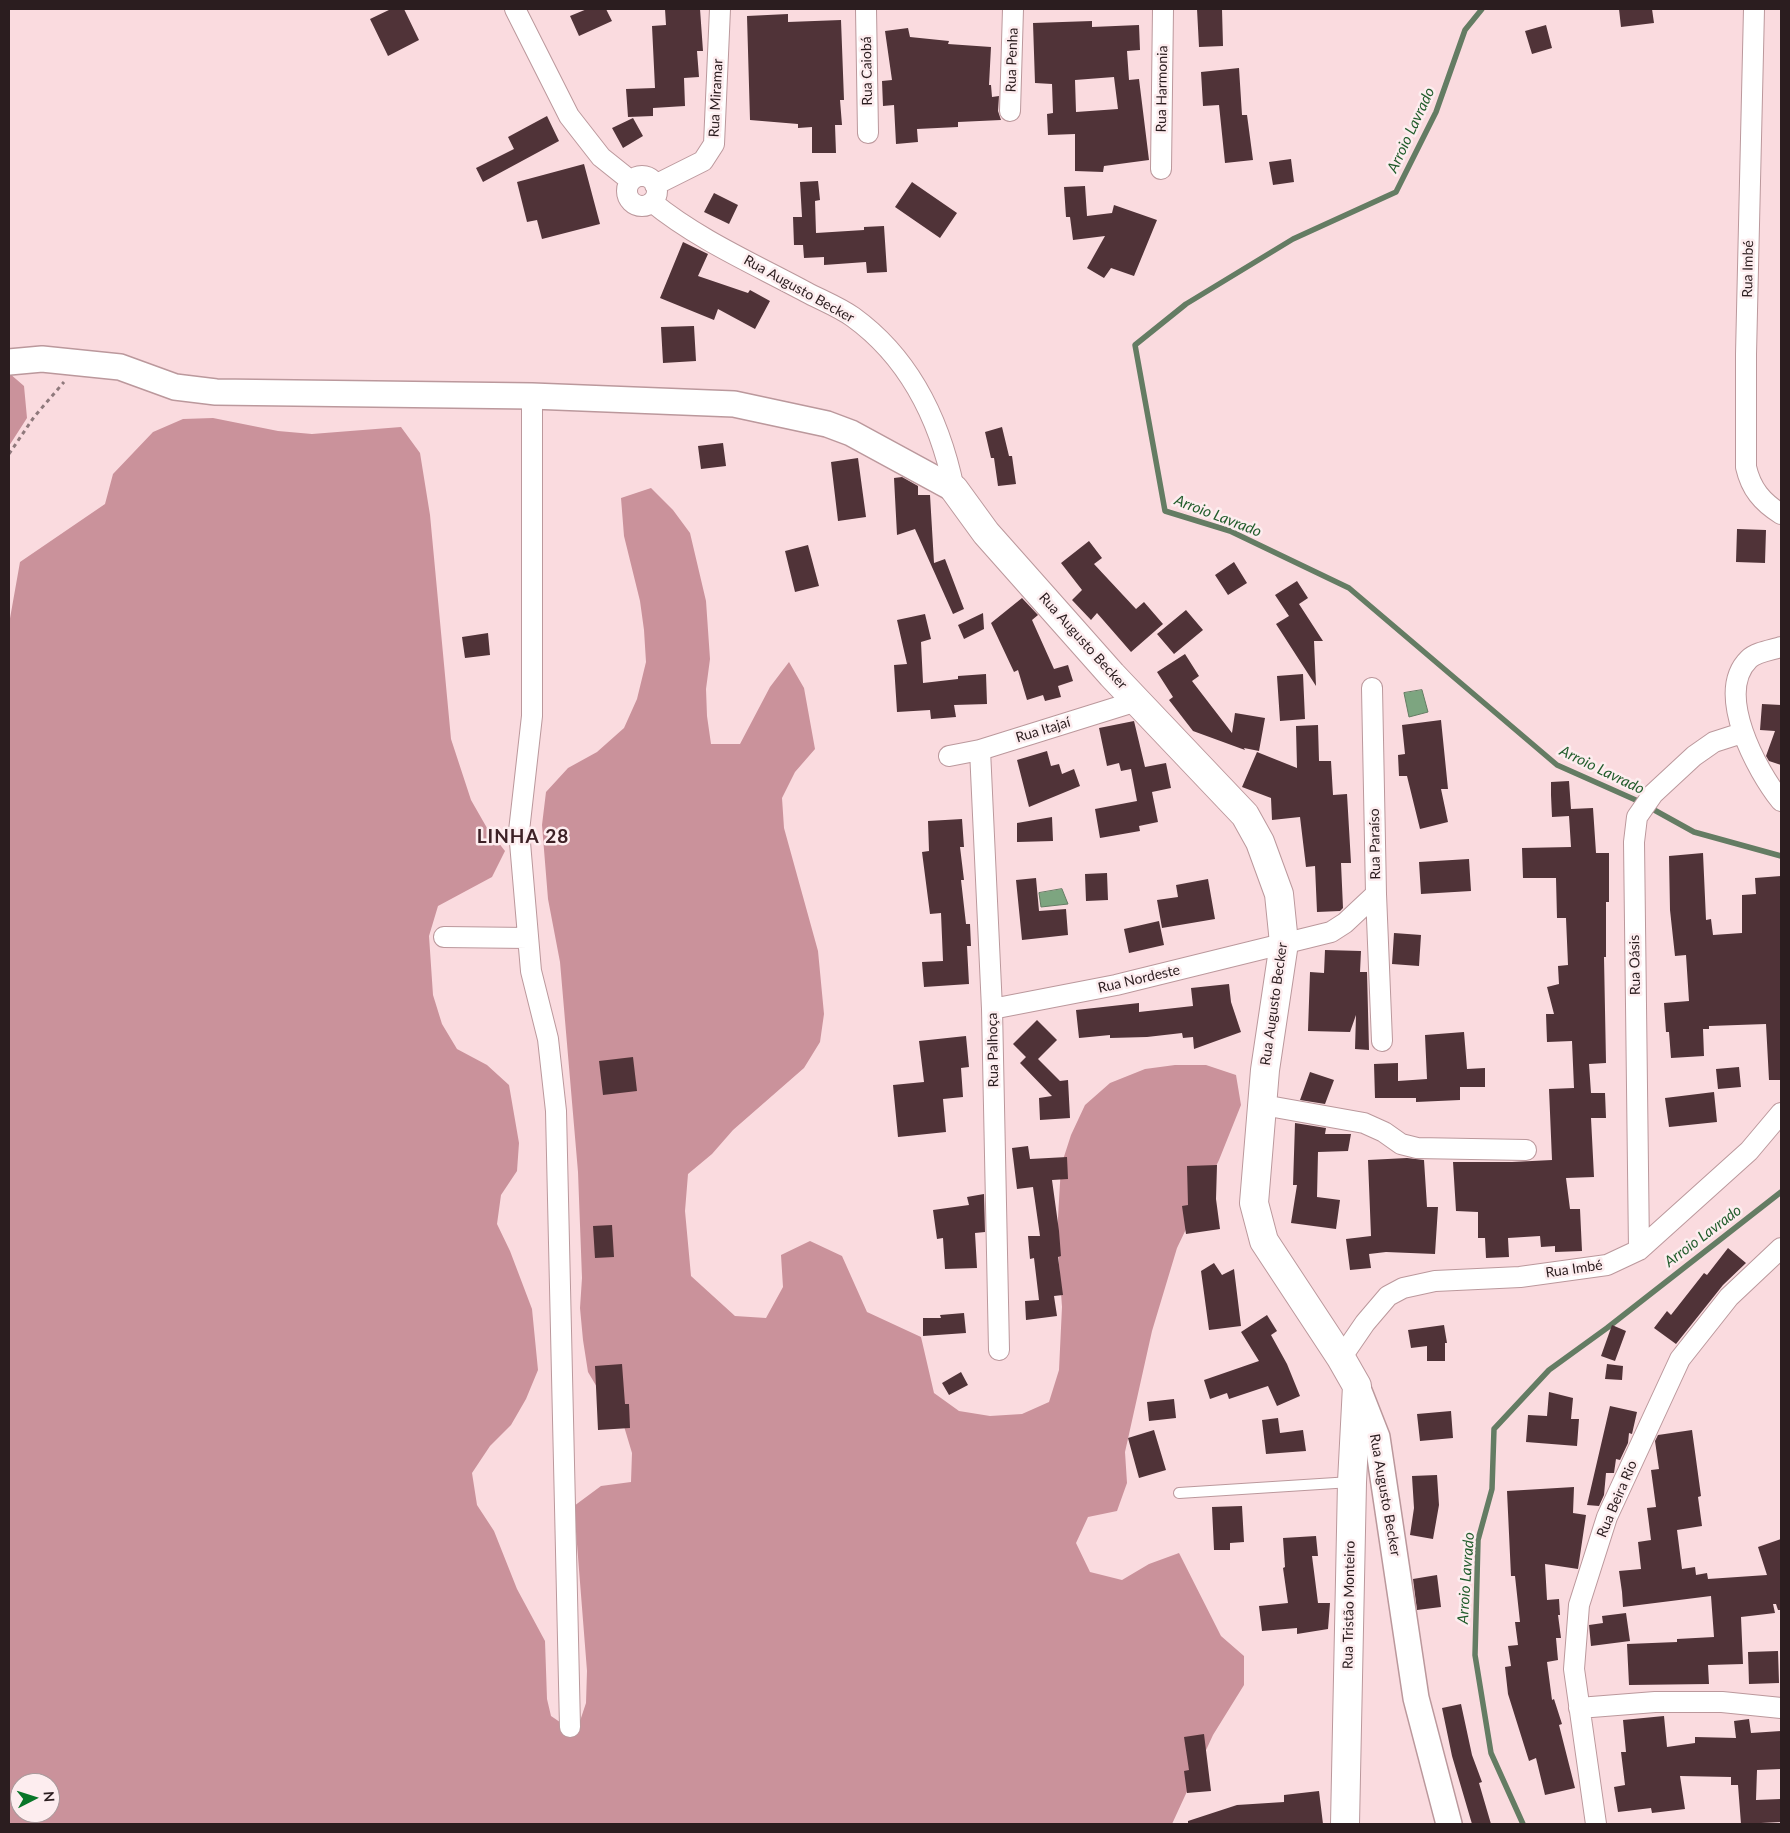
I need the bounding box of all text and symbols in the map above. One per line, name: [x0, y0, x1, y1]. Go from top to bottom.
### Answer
street label: Rua Penha: [1002, 27, 1022, 93]
street label: Rua Caiobá: [858, 36, 876, 106]
street label: Rua Harmonia: [1153, 45, 1171, 133]
street label: Rua Miramar: [706, 58, 726, 138]
water label: Arroio Lavrado: [1383, 85, 1439, 175]
street label: Rua Imbé: [1739, 240, 1757, 298]
street label: Rua Augusto Becker: [741, 252, 857, 326]
water label: Arroio Lavrado: [1172, 491, 1264, 541]
street label: Rua Augusto Becker: [1035, 589, 1131, 693]
street label: Rua Itajaí: [1014, 714, 1072, 746]
water label: Arroio Lavrado: [1557, 742, 1647, 798]
street label: Rua Paraíso: [1366, 808, 1384, 880]
district label: LINHA 28: [476, 826, 570, 848]
street label: Rua Oásis: [1626, 935, 1644, 995]
street label: Rua Augusto Becker: [1257, 942, 1291, 1066]
street label: Rua Nordeste: [1096, 961, 1182, 997]
street label: Rua Palhoça: [984, 1013, 1002, 1087]
water label: Arroio Lavrado: [1661, 1201, 1745, 1271]
street label: Rua Imbé: [1544, 1257, 1604, 1281]
street label: Rua Augusto Becker: [1366, 1433, 1404, 1557]
street label: Rua Beira Rio: [1593, 1458, 1641, 1540]
water label: Arroio Lavrado: [1454, 1532, 1478, 1624]
street label: Rua Tristão Monteiro: [1339, 1541, 1359, 1669]
north arrow: [10, 1773, 60, 1823]
text: N: [41, 1791, 58, 1803]

